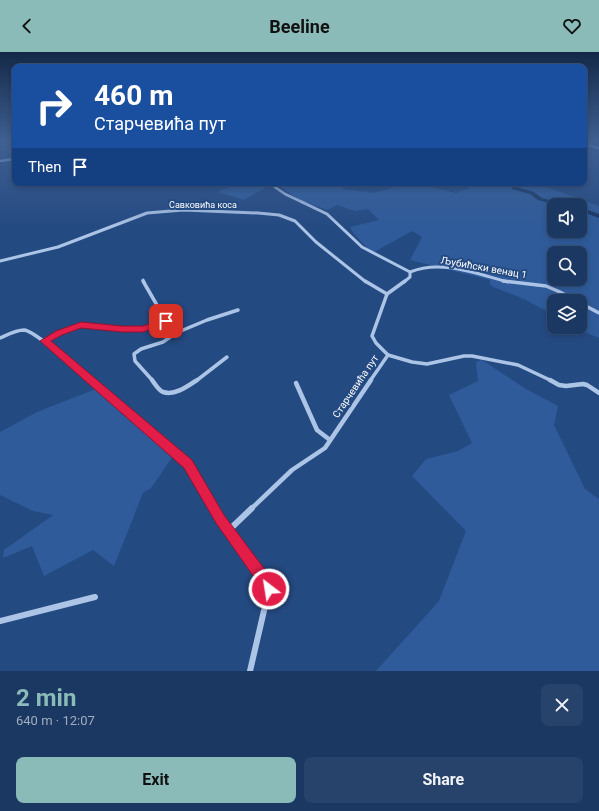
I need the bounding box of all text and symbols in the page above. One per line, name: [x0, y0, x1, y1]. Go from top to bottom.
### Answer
icon: back: [16, 15, 38, 37]
icon: heart: [561, 15, 583, 37]
text: Beeline: [269, 16, 330, 37]
text: 460 m: [94, 79, 173, 112]
icon: right: [28, 80, 80, 132]
text: Старчевића пут: [94, 113, 226, 134]
icon: arrive: [69, 156, 91, 178]
text: Then: [28, 158, 61, 176]
map controls: [547, 198, 587, 334]
button: sound: [547, 198, 587, 238]
street label: Савковића коса: [169, 200, 237, 210]
button: search: [547, 246, 587, 286]
street label: Љубићски венац 1: [440, 254, 528, 281]
button: layers: [547, 294, 587, 334]
pin: [149, 304, 183, 338]
icon: arrive: [155, 310, 177, 332]
street label: Старчевића пут: [330, 353, 381, 420]
position arrow: [248, 568, 290, 610]
text: 2 min: [16, 684, 76, 712]
button: close: [541, 684, 583, 726]
text: 640 m · 12:07: [16, 713, 95, 728]
button: Exit: [16, 757, 296, 803]
button: Share: [304, 757, 583, 803]

